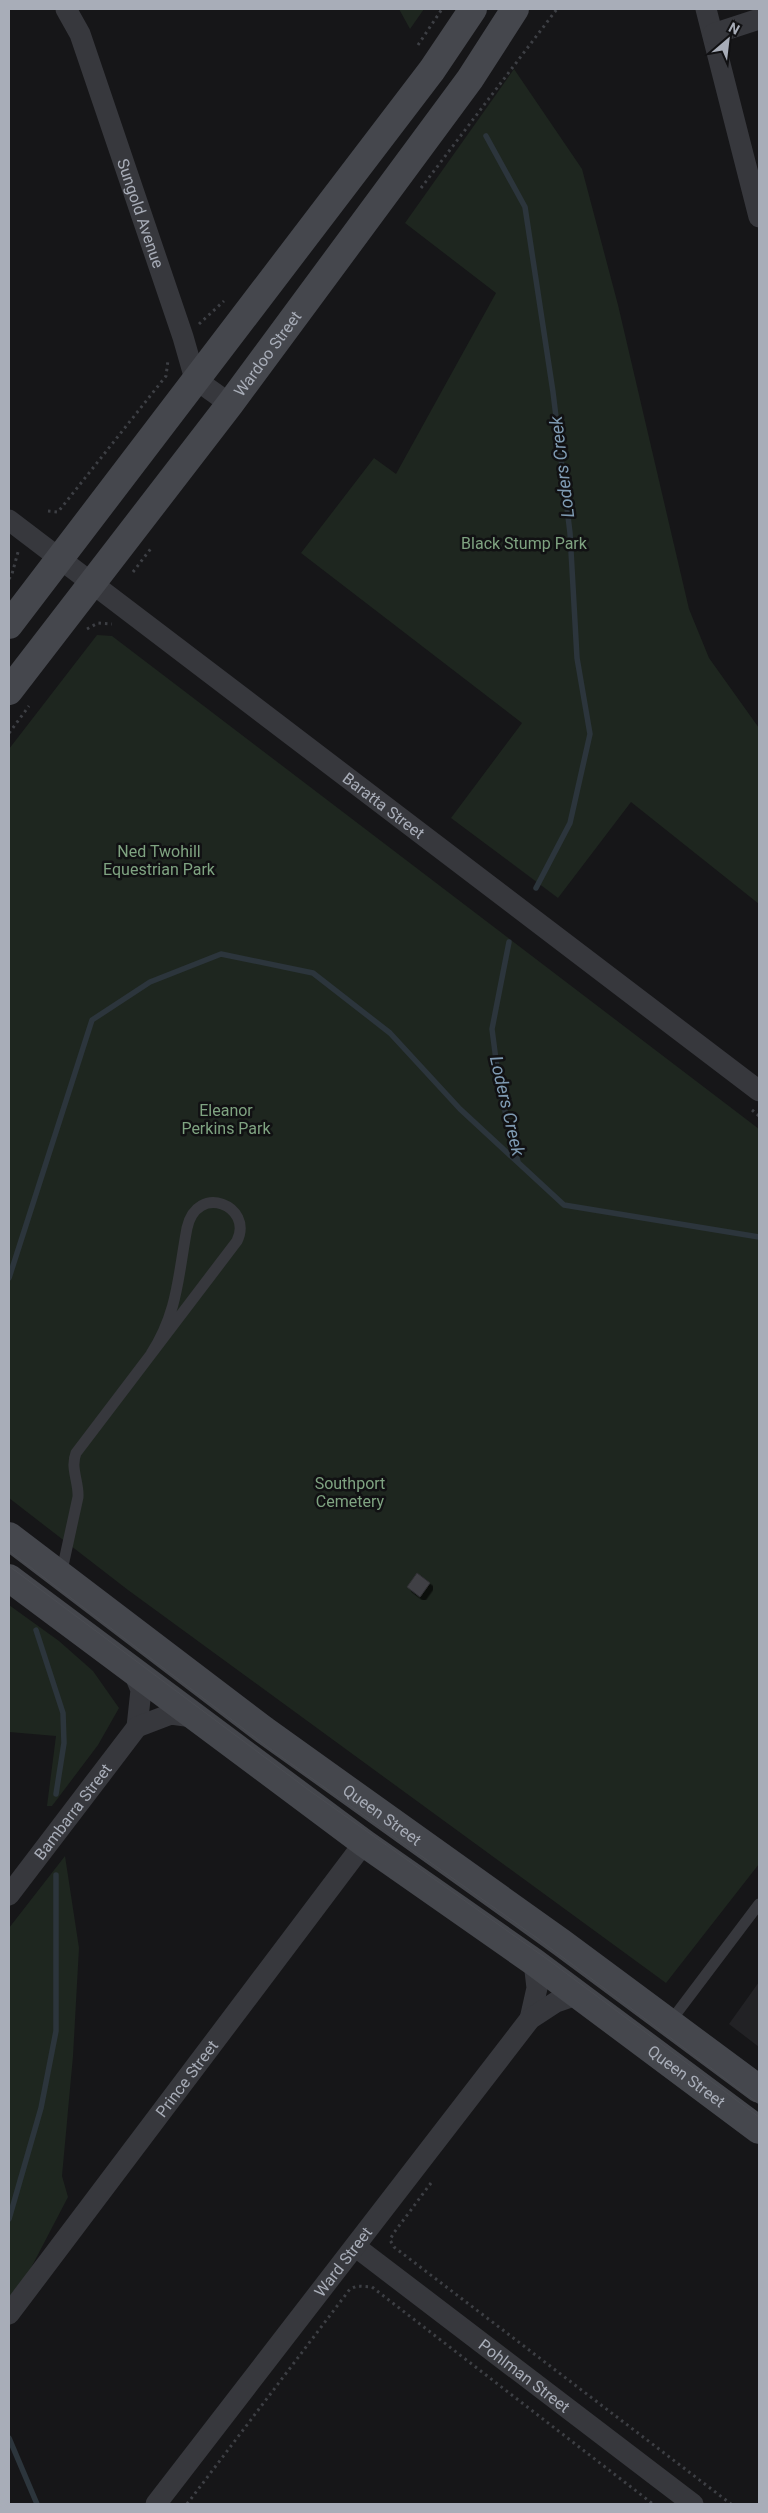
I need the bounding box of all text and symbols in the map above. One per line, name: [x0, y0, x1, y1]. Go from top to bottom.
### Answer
north arrow: [703, 15, 753, 65]
text: N: [726, 19, 742, 38]
street label: Sungold Avenue: [113, 156, 168, 271]
street label: Wardoo Street: [230, 307, 305, 400]
water label: Loders Creek: [545, 414, 578, 519]
park label: Black Stump Park: [461, 534, 588, 553]
street label: Baratta Street: [339, 769, 428, 843]
park label: Ned Twohill Equestrian Park: [103, 842, 216, 879]
water label: Loders Creek: [486, 1054, 529, 1159]
park label: Eleanor Perkins Park: [181, 1101, 271, 1138]
park label: Southport Cemetery: [315, 1474, 385, 1511]
street label: Bambarra Street: [30, 1760, 116, 1864]
street label: Queen Street: [339, 1781, 425, 1850]
street label: Prince Street: [152, 2037, 222, 2121]
street label: Queen Street: [644, 2041, 729, 2111]
street label: Ward Street: [310, 2223, 376, 2301]
street label: Pohlman Street: [475, 2335, 574, 2417]

